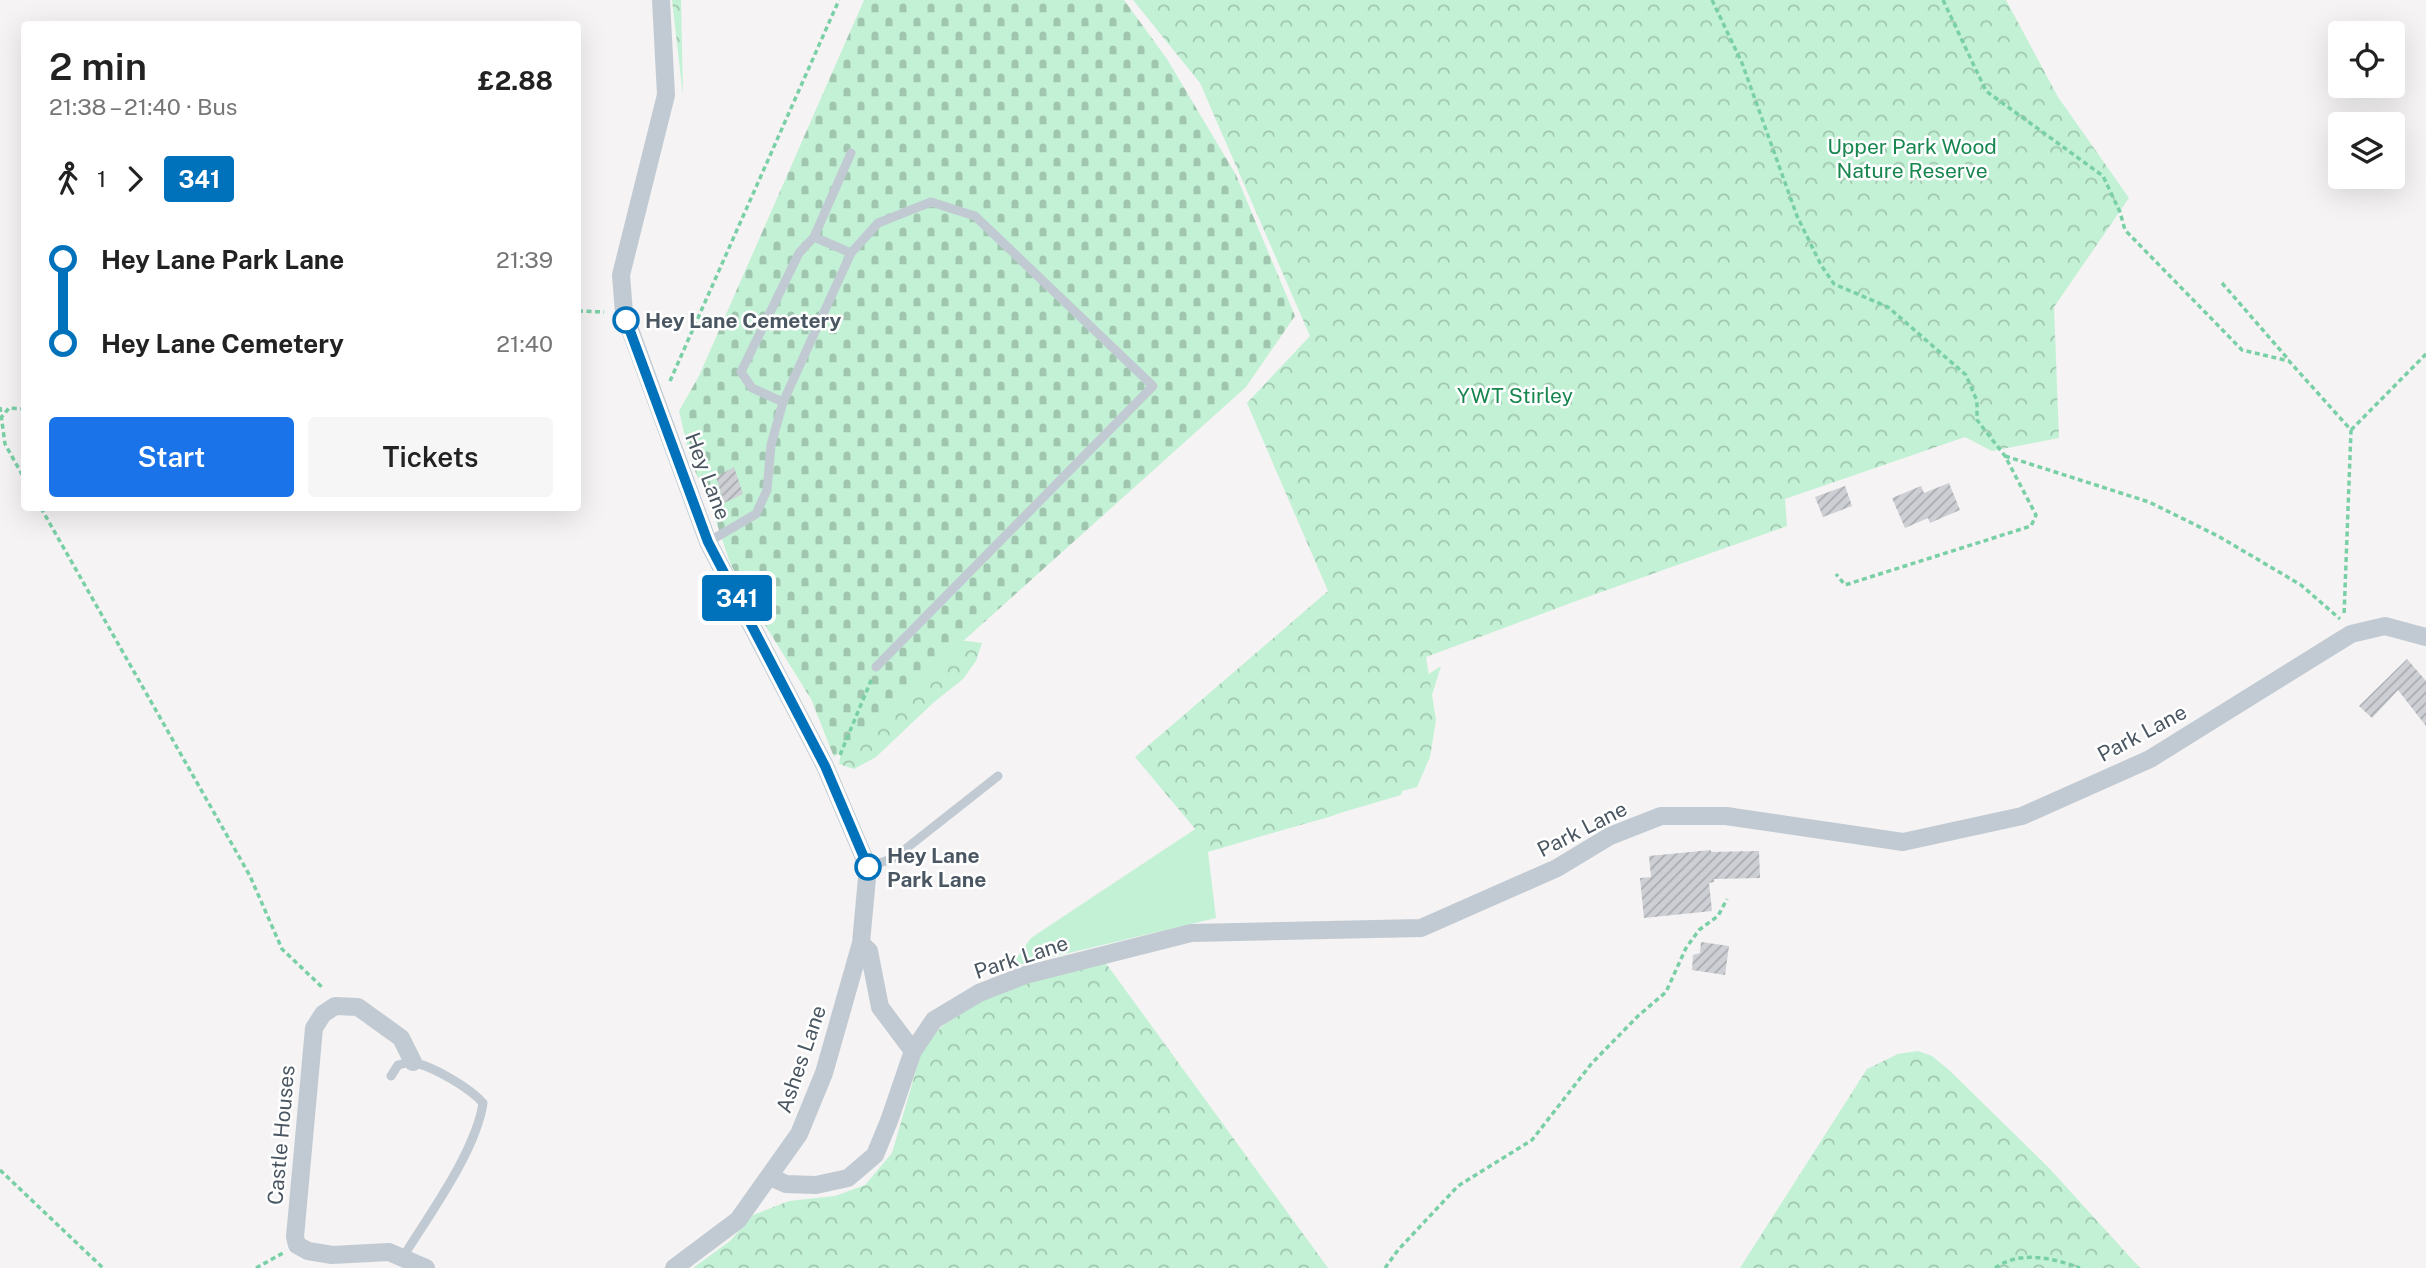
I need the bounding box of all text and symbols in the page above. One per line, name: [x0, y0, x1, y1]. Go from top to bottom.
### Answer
map controls: [2328, 21, 2405, 189]
button: locate: [2328, 21, 2405, 98]
text: 2 min: [49, 44, 147, 89]
text: £2.88: [478, 65, 553, 96]
text: 21:38 – 21:40 · Bus: [49, 93, 237, 120]
button: layers: [2328, 112, 2405, 189]
park label: Upper Park Wood Nature Reserve: [1827, 134, 1997, 183]
icon: walk: [49, 160, 87, 198]
icon: forward: [116, 160, 154, 198]
text: 1: [97, 165, 106, 192]
text: 341: [178, 165, 220, 193]
text: Hey Lane Park Lane: [101, 244, 344, 275]
text: 21:39: [496, 246, 553, 273]
marker: Hey Lane Cemetery: [613, 307, 639, 333]
place label: Hey Lane Cemetery: [645, 308, 841, 333]
text: Hey Lane Cemetery: [101, 328, 344, 359]
text: 21:40: [496, 330, 553, 357]
park label: YWT Stirley: [1457, 383, 1573, 408]
button: Start: [49, 417, 294, 497]
button: Tickets: [308, 417, 553, 497]
street label: Hey Lane: [680, 429, 736, 523]
line badge: 341: [697, 575, 777, 621]
text: 341: [716, 584, 758, 612]
street label: Park Lane: [2093, 699, 2191, 767]
street label: Park Lane: [1533, 796, 1631, 862]
place label: Hey Lane Park Lane: [887, 843, 986, 892]
marker: Hey Lane Park Lane: [855, 854, 881, 880]
street label: Park Lane: [971, 930, 1071, 984]
street label: Ashes Lane: [771, 1002, 831, 1116]
street label: Castle Houses: [262, 1064, 300, 1206]

